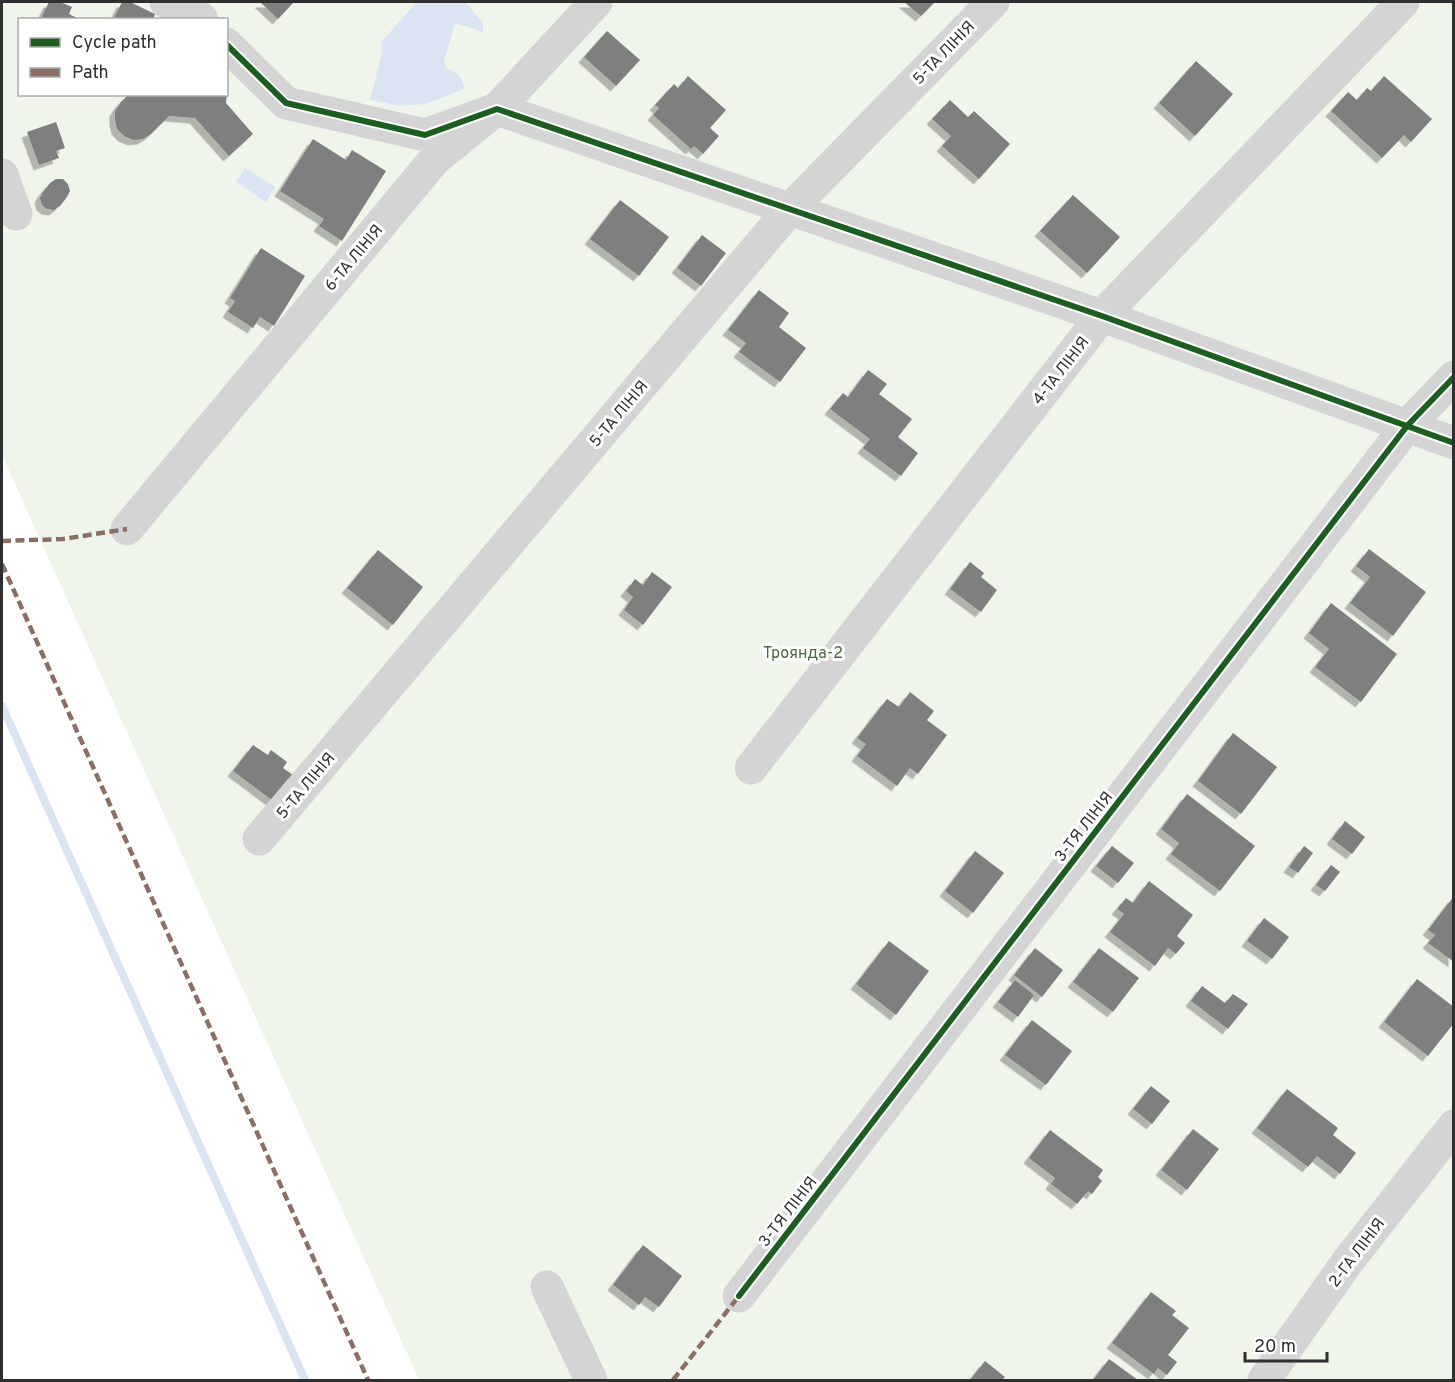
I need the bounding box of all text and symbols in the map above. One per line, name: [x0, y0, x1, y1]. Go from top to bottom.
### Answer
street label: 5-ТА ЛІНІЯ: [909, 17, 980, 89]
legend: [18, 18, 228, 96]
text: Cycle path: [72, 32, 157, 55]
text: Path: [72, 62, 109, 85]
street label: 6-ТА ЛІНІЯ: [321, 221, 388, 296]
street label: 4-ТА ЛІНІЯ: [1029, 333, 1094, 409]
street label: 5-ТА ЛІНІЯ: [586, 377, 653, 452]
park label: Троянда-2: [763, 644, 843, 664]
street label: 5-ТА ЛІНІЯ: [273, 749, 340, 824]
street label: 3-ТЯ ЛІНІЯ: [1051, 788, 1118, 866]
street label: 3-ТЯ ЛІНІЯ: [755, 1173, 822, 1251]
street label: 2-ГА ЛІНІЯ: [1325, 1215, 1390, 1292]
scale bar: [1245, 1325, 1328, 1363]
text: 20 m: [1254, 1336, 1296, 1359]

